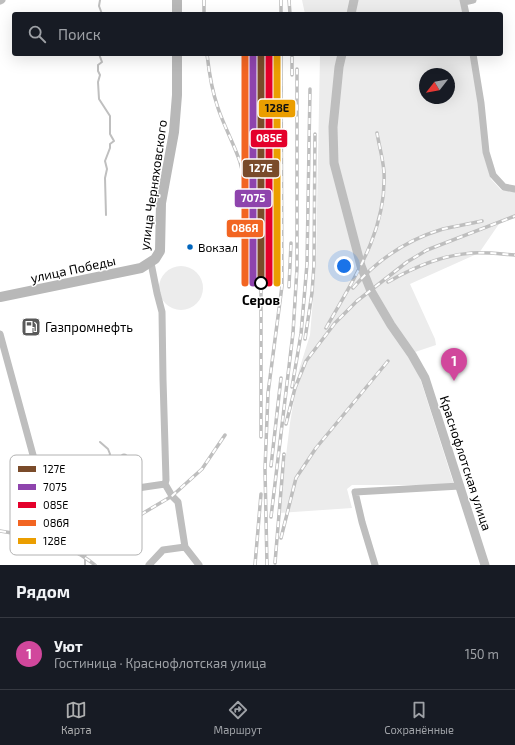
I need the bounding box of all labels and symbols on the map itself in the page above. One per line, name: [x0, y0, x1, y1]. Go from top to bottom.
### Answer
north arrow: [419, 68, 455, 104]
line badge: 128Е: [258, 99, 296, 118]
text: 128Е: [265, 101, 289, 114]
street label: улица Черняховского: [136, 119, 170, 251]
line badge: 085Е: [250, 129, 288, 148]
text: 085Е: [256, 131, 282, 144]
line badge: 127Е: [242, 159, 280, 178]
text: 127Е: [249, 161, 273, 174]
line badge: 7075: [234, 189, 272, 208]
text: 7075: [241, 191, 265, 204]
line badge: 086Я: [226, 219, 264, 238]
text: 086Я: [231, 221, 259, 234]
place label: Вокзал: [198, 240, 238, 254]
marker: Вокзал: [185, 242, 195, 252]
street label: улица Победы: [29, 252, 117, 286]
your location: [334, 256, 354, 276]
marker: Серов: [254, 276, 268, 290]
place label: Серов: [242, 292, 280, 308]
fuel station icon: Газпромнефть: [20, 316, 42, 338]
place label: Газпромнефть: [45, 319, 133, 335]
pin: 1: [441, 348, 467, 381]
street label: Краснофлотская улица: [437, 393, 495, 533]
legend: [10, 455, 142, 555]
text: 127Е: [43, 462, 65, 475]
text: 7075: [43, 480, 67, 493]
text: 085Е: [43, 498, 68, 511]
text: 086Я: [43, 516, 69, 529]
text: 128Е: [43, 534, 66, 547]

